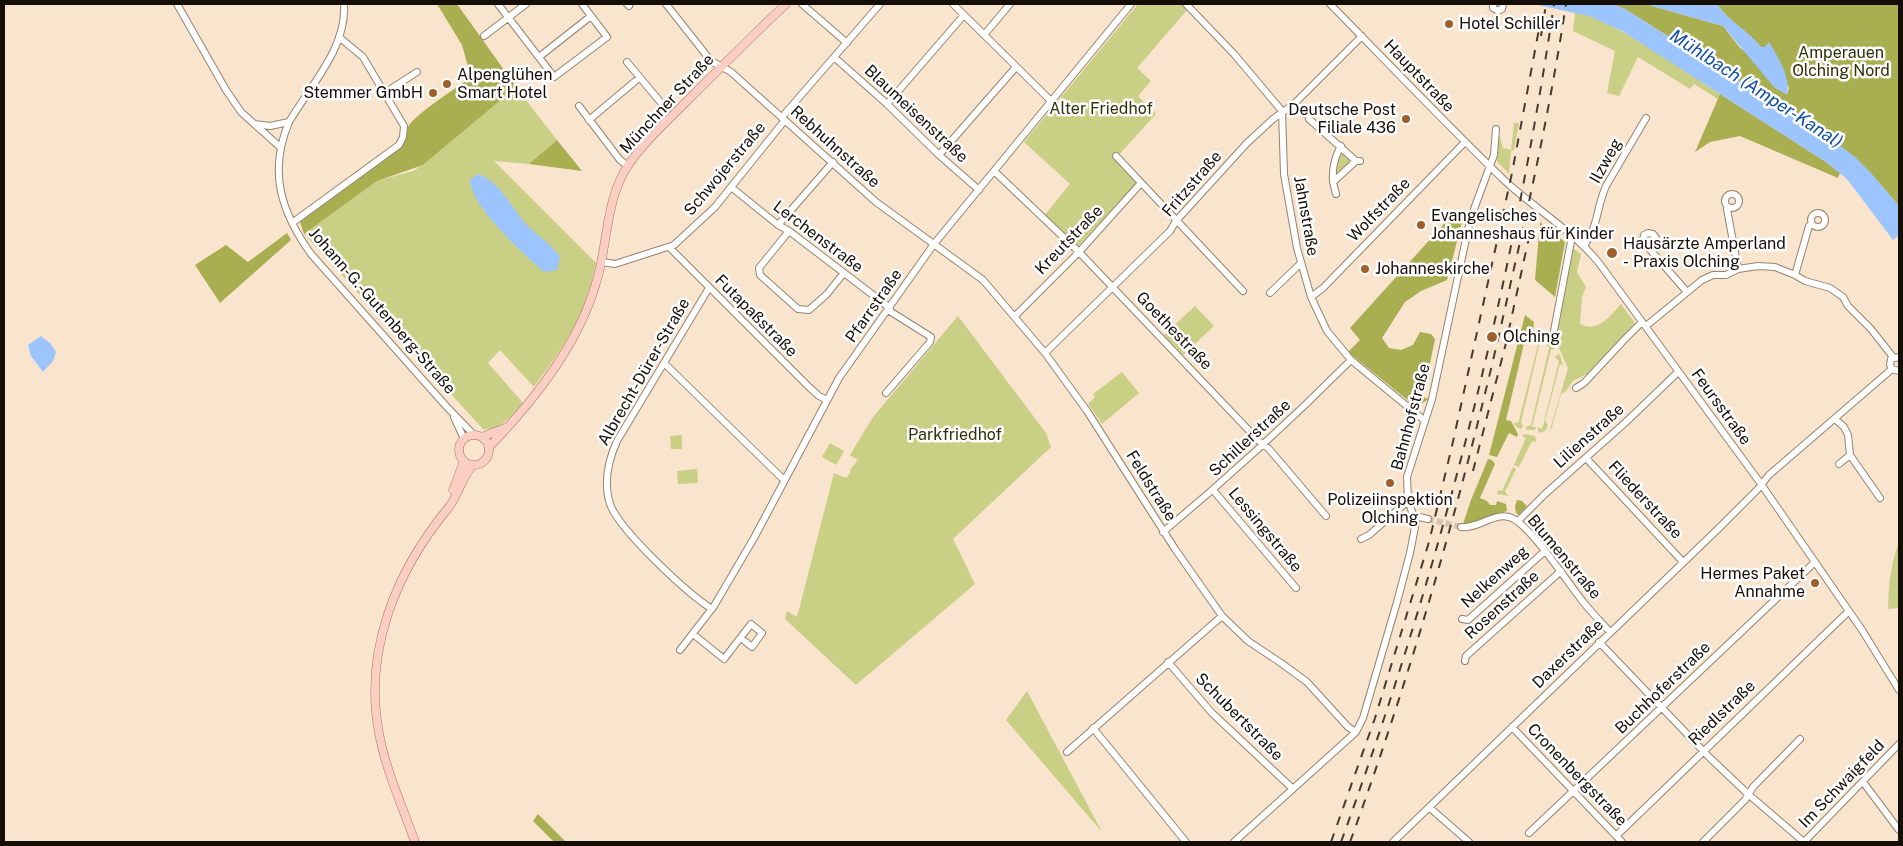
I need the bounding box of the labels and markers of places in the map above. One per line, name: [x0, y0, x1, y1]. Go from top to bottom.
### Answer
place label: Hotel Schiller: [1459, 14, 1561, 34]
marker: Hotel Schiller: [1443, 18, 1455, 30]
place label: Alpenglühen Smart Hotel: [457, 65, 552, 103]
marker: Alpenglühen Smart Hotel: [441, 78, 453, 90]
place label: Stemmer GmbH: [303, 83, 423, 103]
marker: Stemmer GmbH: [427, 87, 439, 99]
place label: Deutsche Post Filiale 436: [1288, 100, 1396, 138]
marker: Deutsche Post Filiale 436: [1400, 113, 1412, 125]
place label: Evangelisches Johanneshaus für Kinder: [1431, 206, 1614, 244]
marker: Evangelisches Johanneshaus für Kinder: [1415, 219, 1427, 231]
place label: Hausärzte Amperland - Praxis Olching: [1623, 234, 1786, 272]
marker: Hausärzte Amperland - Praxis Olching: [1605, 246, 1619, 260]
place label: Johanneskirche: [1375, 259, 1490, 279]
marker: Johanneskirche: [1359, 263, 1371, 275]
place label: Olching: [1503, 327, 1560, 347]
marker: Olching: [1485, 330, 1499, 344]
marker: Polizeiinspektion Olching: [1384, 477, 1396, 489]
place label: Polizeiinspektion Olching: [1327, 490, 1453, 528]
place label: Hermes Paket Annahme: [1700, 564, 1805, 602]
marker: Hermes Paket Annahme: [1809, 577, 1821, 589]

